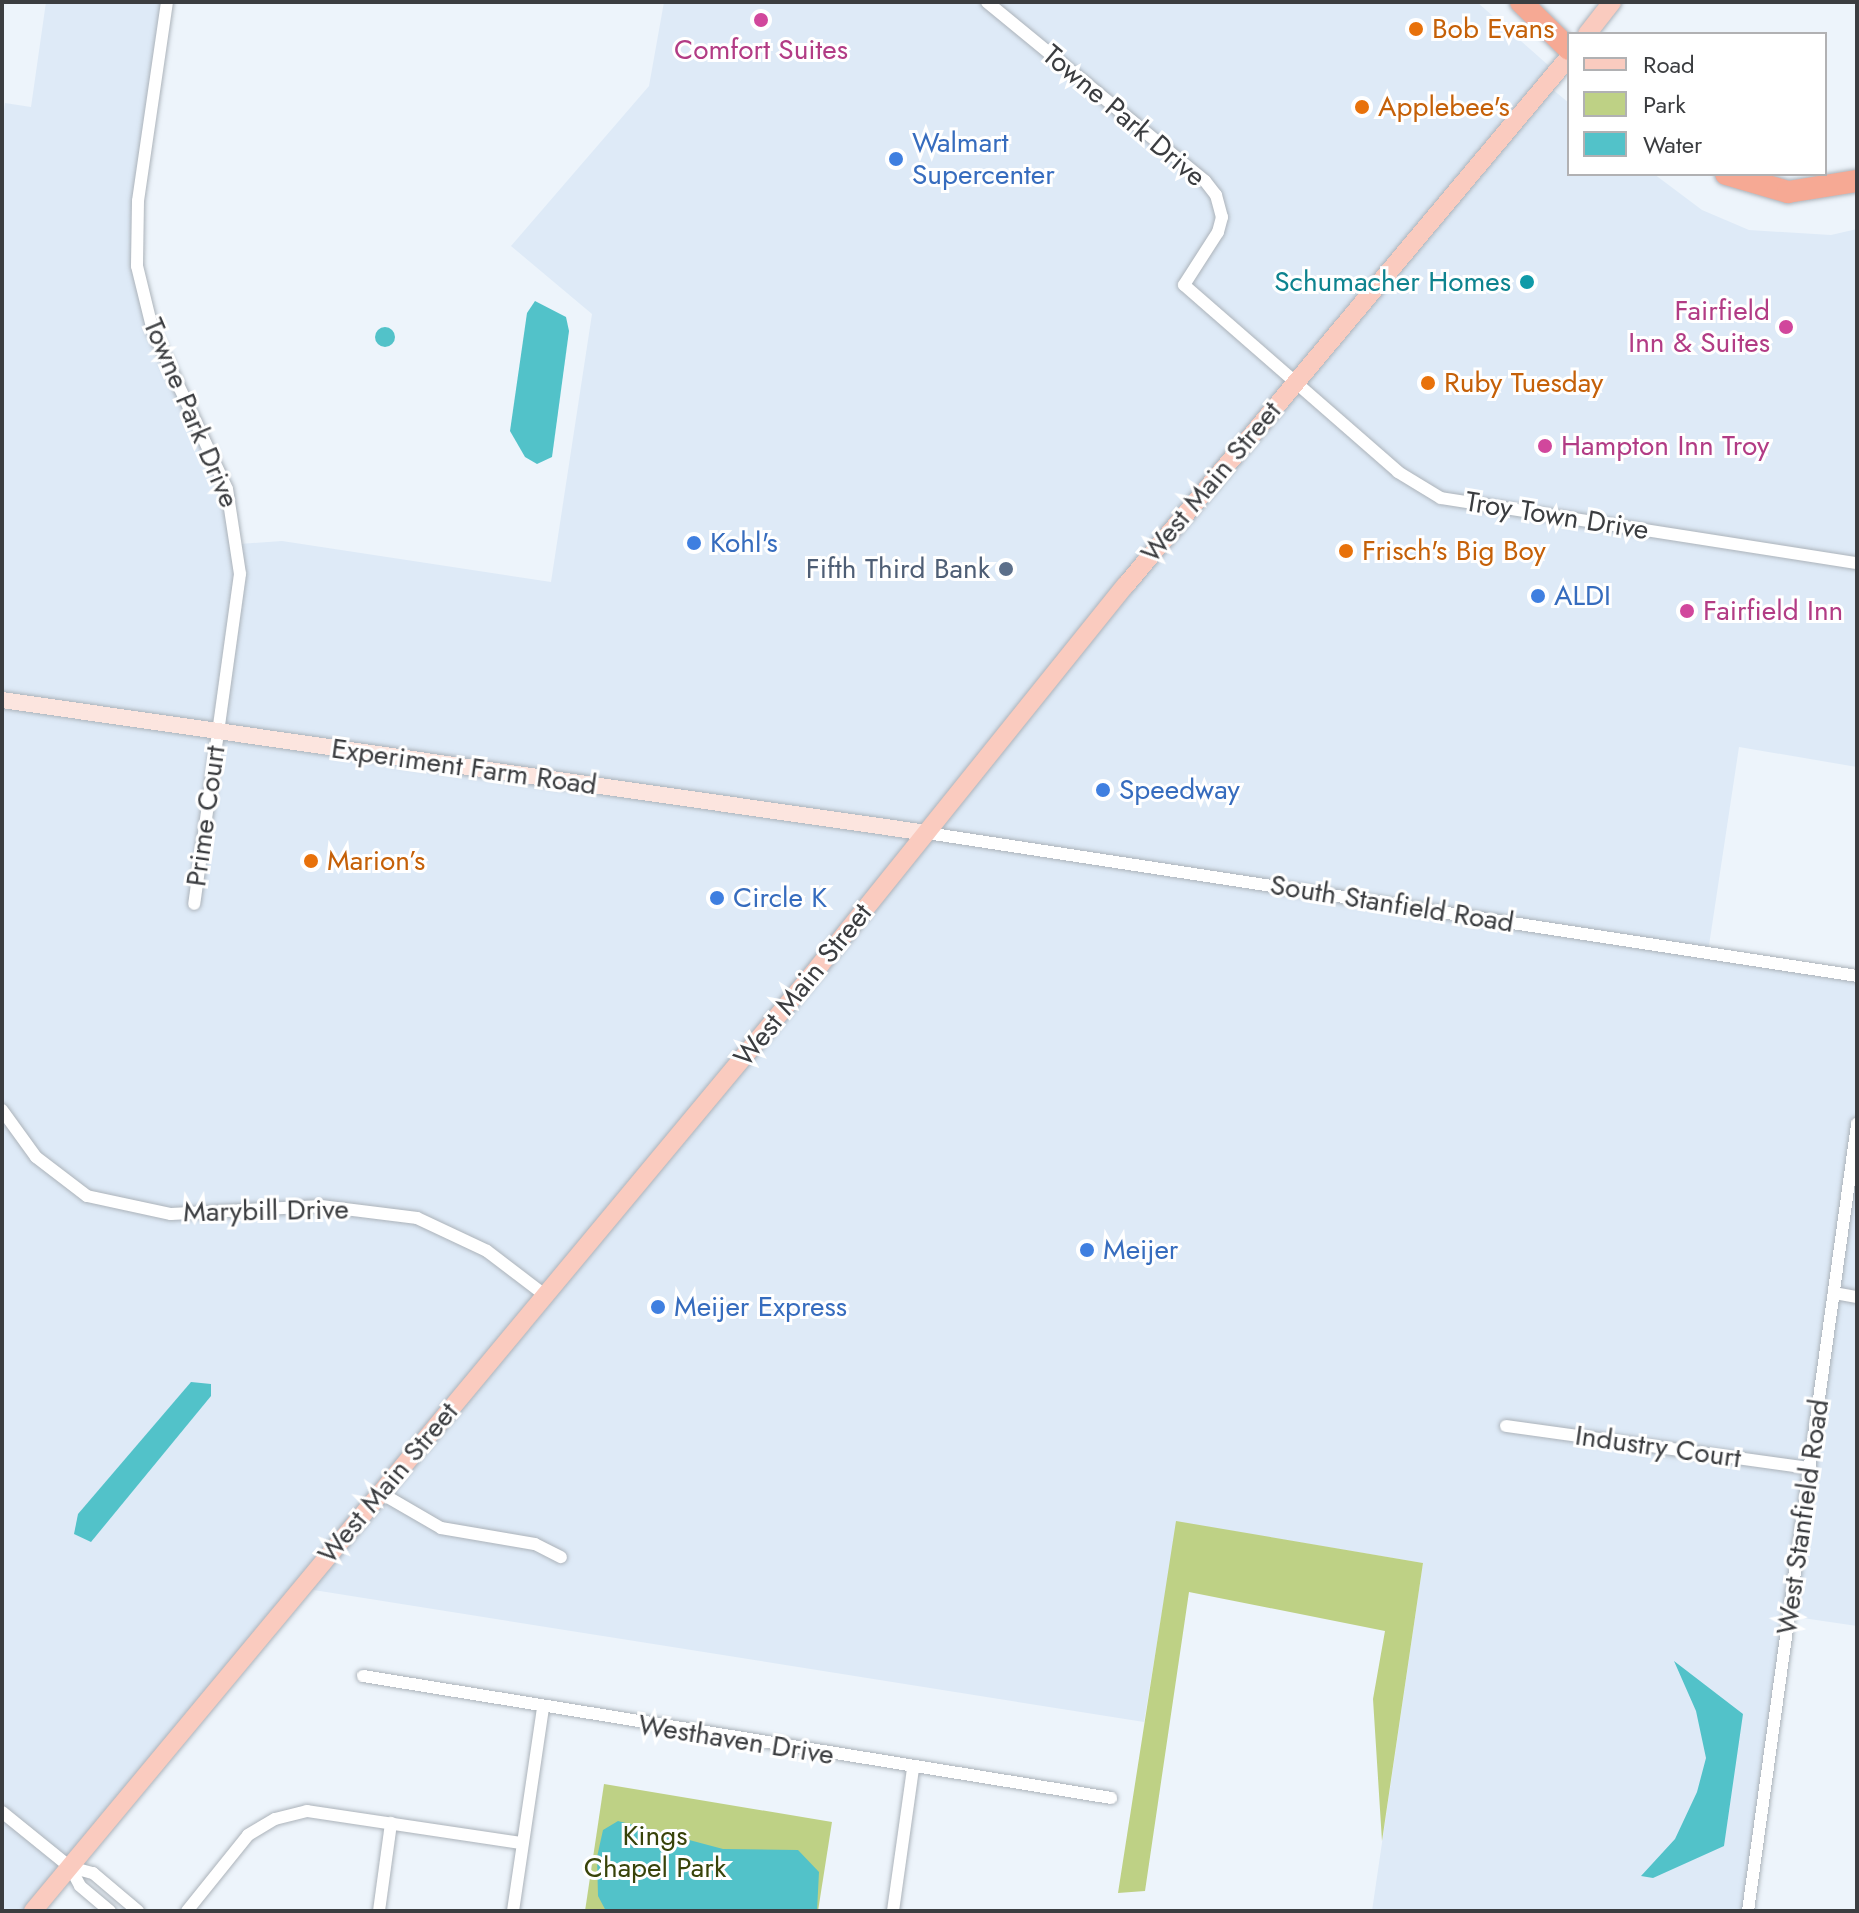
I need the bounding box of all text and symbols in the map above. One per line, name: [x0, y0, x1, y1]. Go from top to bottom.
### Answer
marker: Comfort Suites: [752, 11, 770, 29]
place label: Bob Evans: [1432, 12, 1554, 46]
marker: Bob Evans: [1407, 20, 1425, 38]
legend: [1567, 32, 1827, 176]
place label: Comfort Suites: [674, 33, 848, 67]
street label: Towne Park Drive: [1036, 38, 1212, 194]
text: Road: [1643, 47, 1695, 82]
text: Park: [1643, 87, 1686, 122]
place label: Applebee's: [1378, 90, 1510, 124]
marker: Applebee's: [1353, 98, 1371, 116]
place label: Walmart Supercenter: [912, 126, 1055, 192]
text: Water: [1643, 127, 1702, 162]
marker: Walmart Supercenter: [887, 150, 905, 168]
place label: Schumacher Homes: [1274, 265, 1511, 299]
marker: Schumacher Homes: [1518, 273, 1536, 291]
place label: Fairfield Inn & Suites: [1628, 294, 1770, 360]
street label: Towne Park Drive: [136, 313, 246, 513]
marker: Fairfield Inn & Suites: [1777, 318, 1795, 336]
place label: Ruby Tuesday: [1444, 366, 1603, 400]
marker: Ruby Tuesday: [1419, 374, 1437, 392]
street label: West Main Street: [1134, 395, 1288, 569]
place label: Hampton Inn Troy: [1561, 429, 1769, 463]
marker: Hampton Inn Troy: [1536, 437, 1554, 455]
street label: Troy Town Drive: [1463, 485, 1651, 547]
place label: Kohl's: [710, 526, 778, 560]
marker: Kohl's: [685, 534, 703, 552]
place label: Frisch's Big Boy: [1362, 534, 1546, 568]
marker: Frisch's Big Boy: [1337, 542, 1355, 560]
place label: Fifth Third Bank: [806, 552, 990, 586]
marker: Fifth Third Bank: [997, 560, 1015, 578]
place label: ALDI: [1554, 579, 1611, 613]
marker: ALDI: [1529, 587, 1547, 605]
place label: Fairfield Inn: [1703, 594, 1843, 628]
marker: Fairfield Inn: [1678, 602, 1696, 620]
street label: Experiment Farm Road: [329, 732, 599, 802]
street label: Prime Court: [179, 743, 233, 889]
place label: Speedway: [1119, 773, 1240, 807]
marker: Speedway: [1094, 781, 1112, 799]
place label: Marion’s: [327, 844, 425, 878]
marker: Marion’s: [302, 852, 320, 870]
street label: South Stanfield Road: [1268, 868, 1516, 940]
place label: Circle K: [733, 881, 827, 915]
marker: Circle K: [708, 889, 726, 907]
street label: West Main Street: [727, 897, 879, 1073]
street label: Marybill Drive: [183, 1193, 349, 1229]
place label: Meijer: [1103, 1233, 1178, 1267]
marker: Meijer: [1078, 1241, 1096, 1259]
place label: Meijer Express: [674, 1290, 847, 1324]
marker: Meijer Express: [649, 1298, 667, 1316]
street label: West Main Street: [311, 1396, 465, 1570]
street label: West Stanfield Road: [1770, 1397, 1836, 1637]
street label: Industry Court: [1573, 1419, 1743, 1475]
street label: Westhaven Drive: [636, 1708, 836, 1772]
park label: Kings Chapel Park: [584, 1819, 726, 1885]

